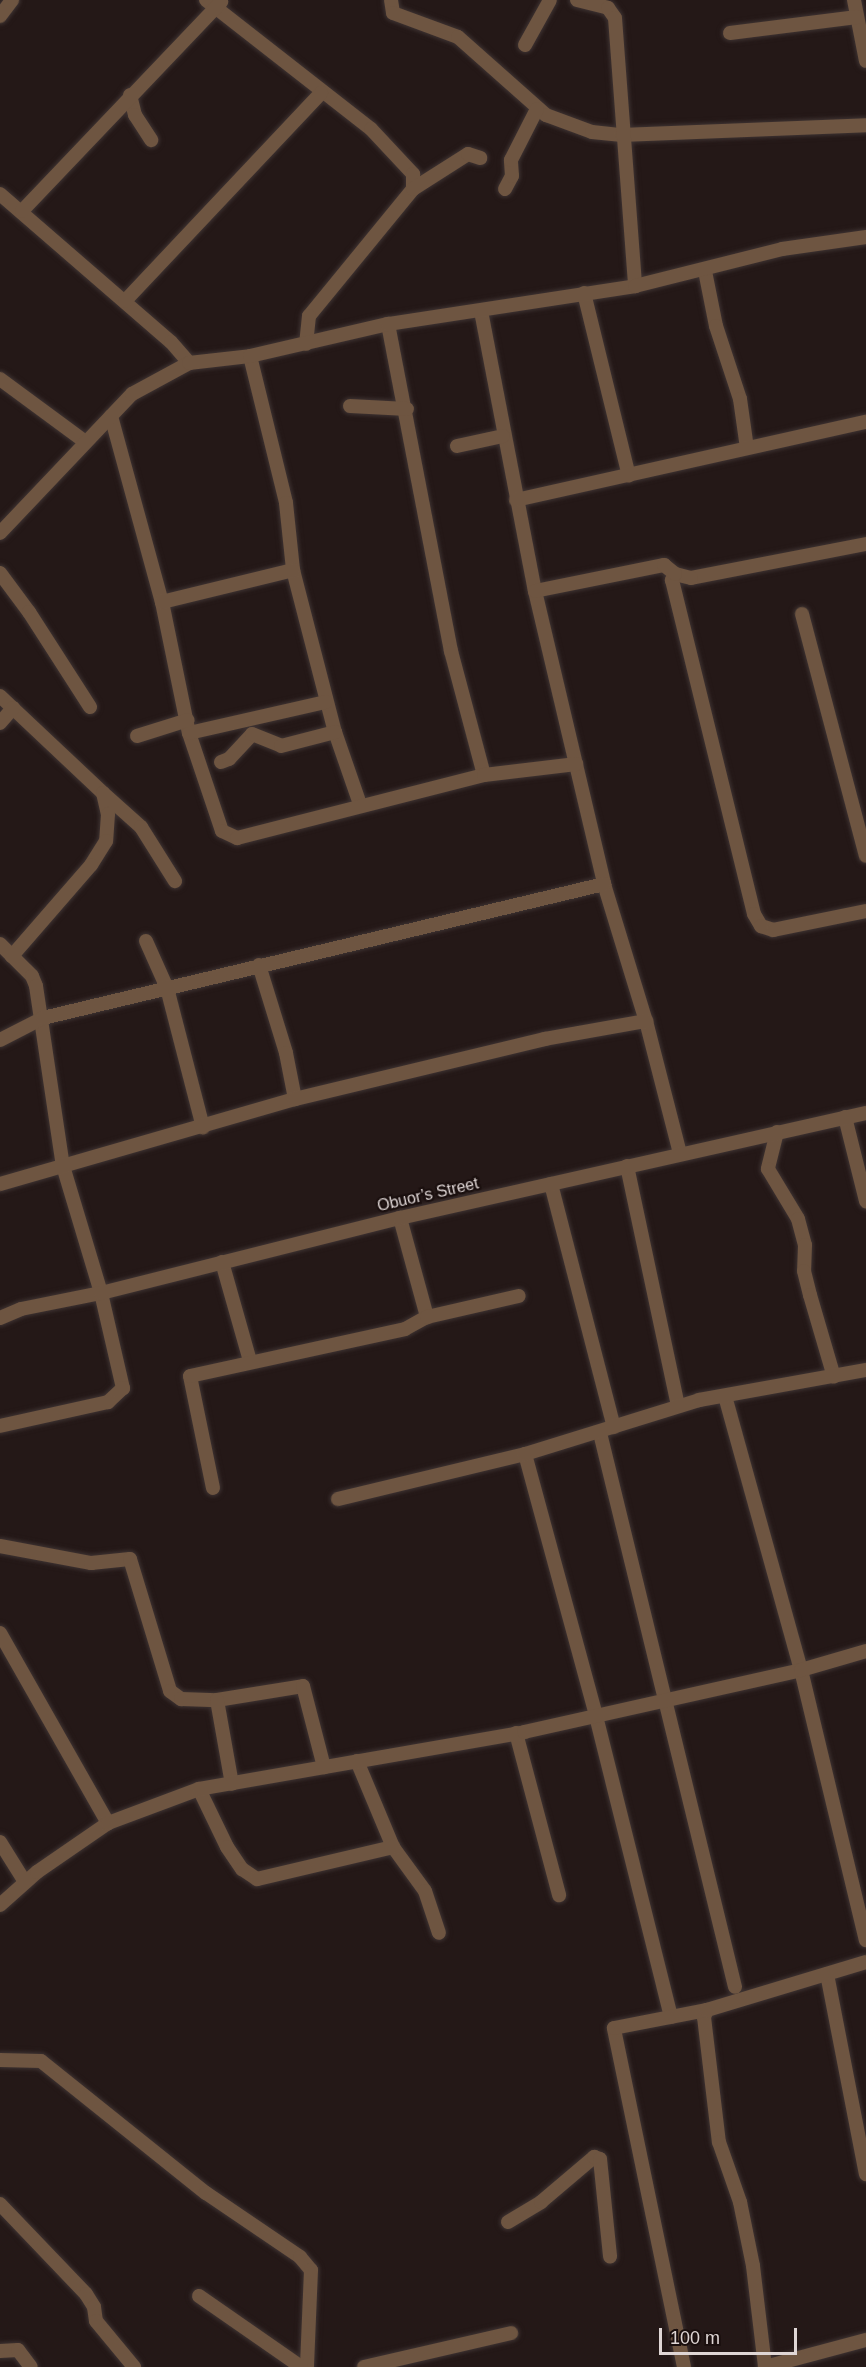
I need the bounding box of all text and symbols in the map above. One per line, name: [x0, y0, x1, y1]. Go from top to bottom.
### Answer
street label: Obuor’s Street: [375, 1174, 481, 1216]
scale bar: [662, 2316, 800, 2354]
text: 100 m: [670, 2328, 720, 2348]

